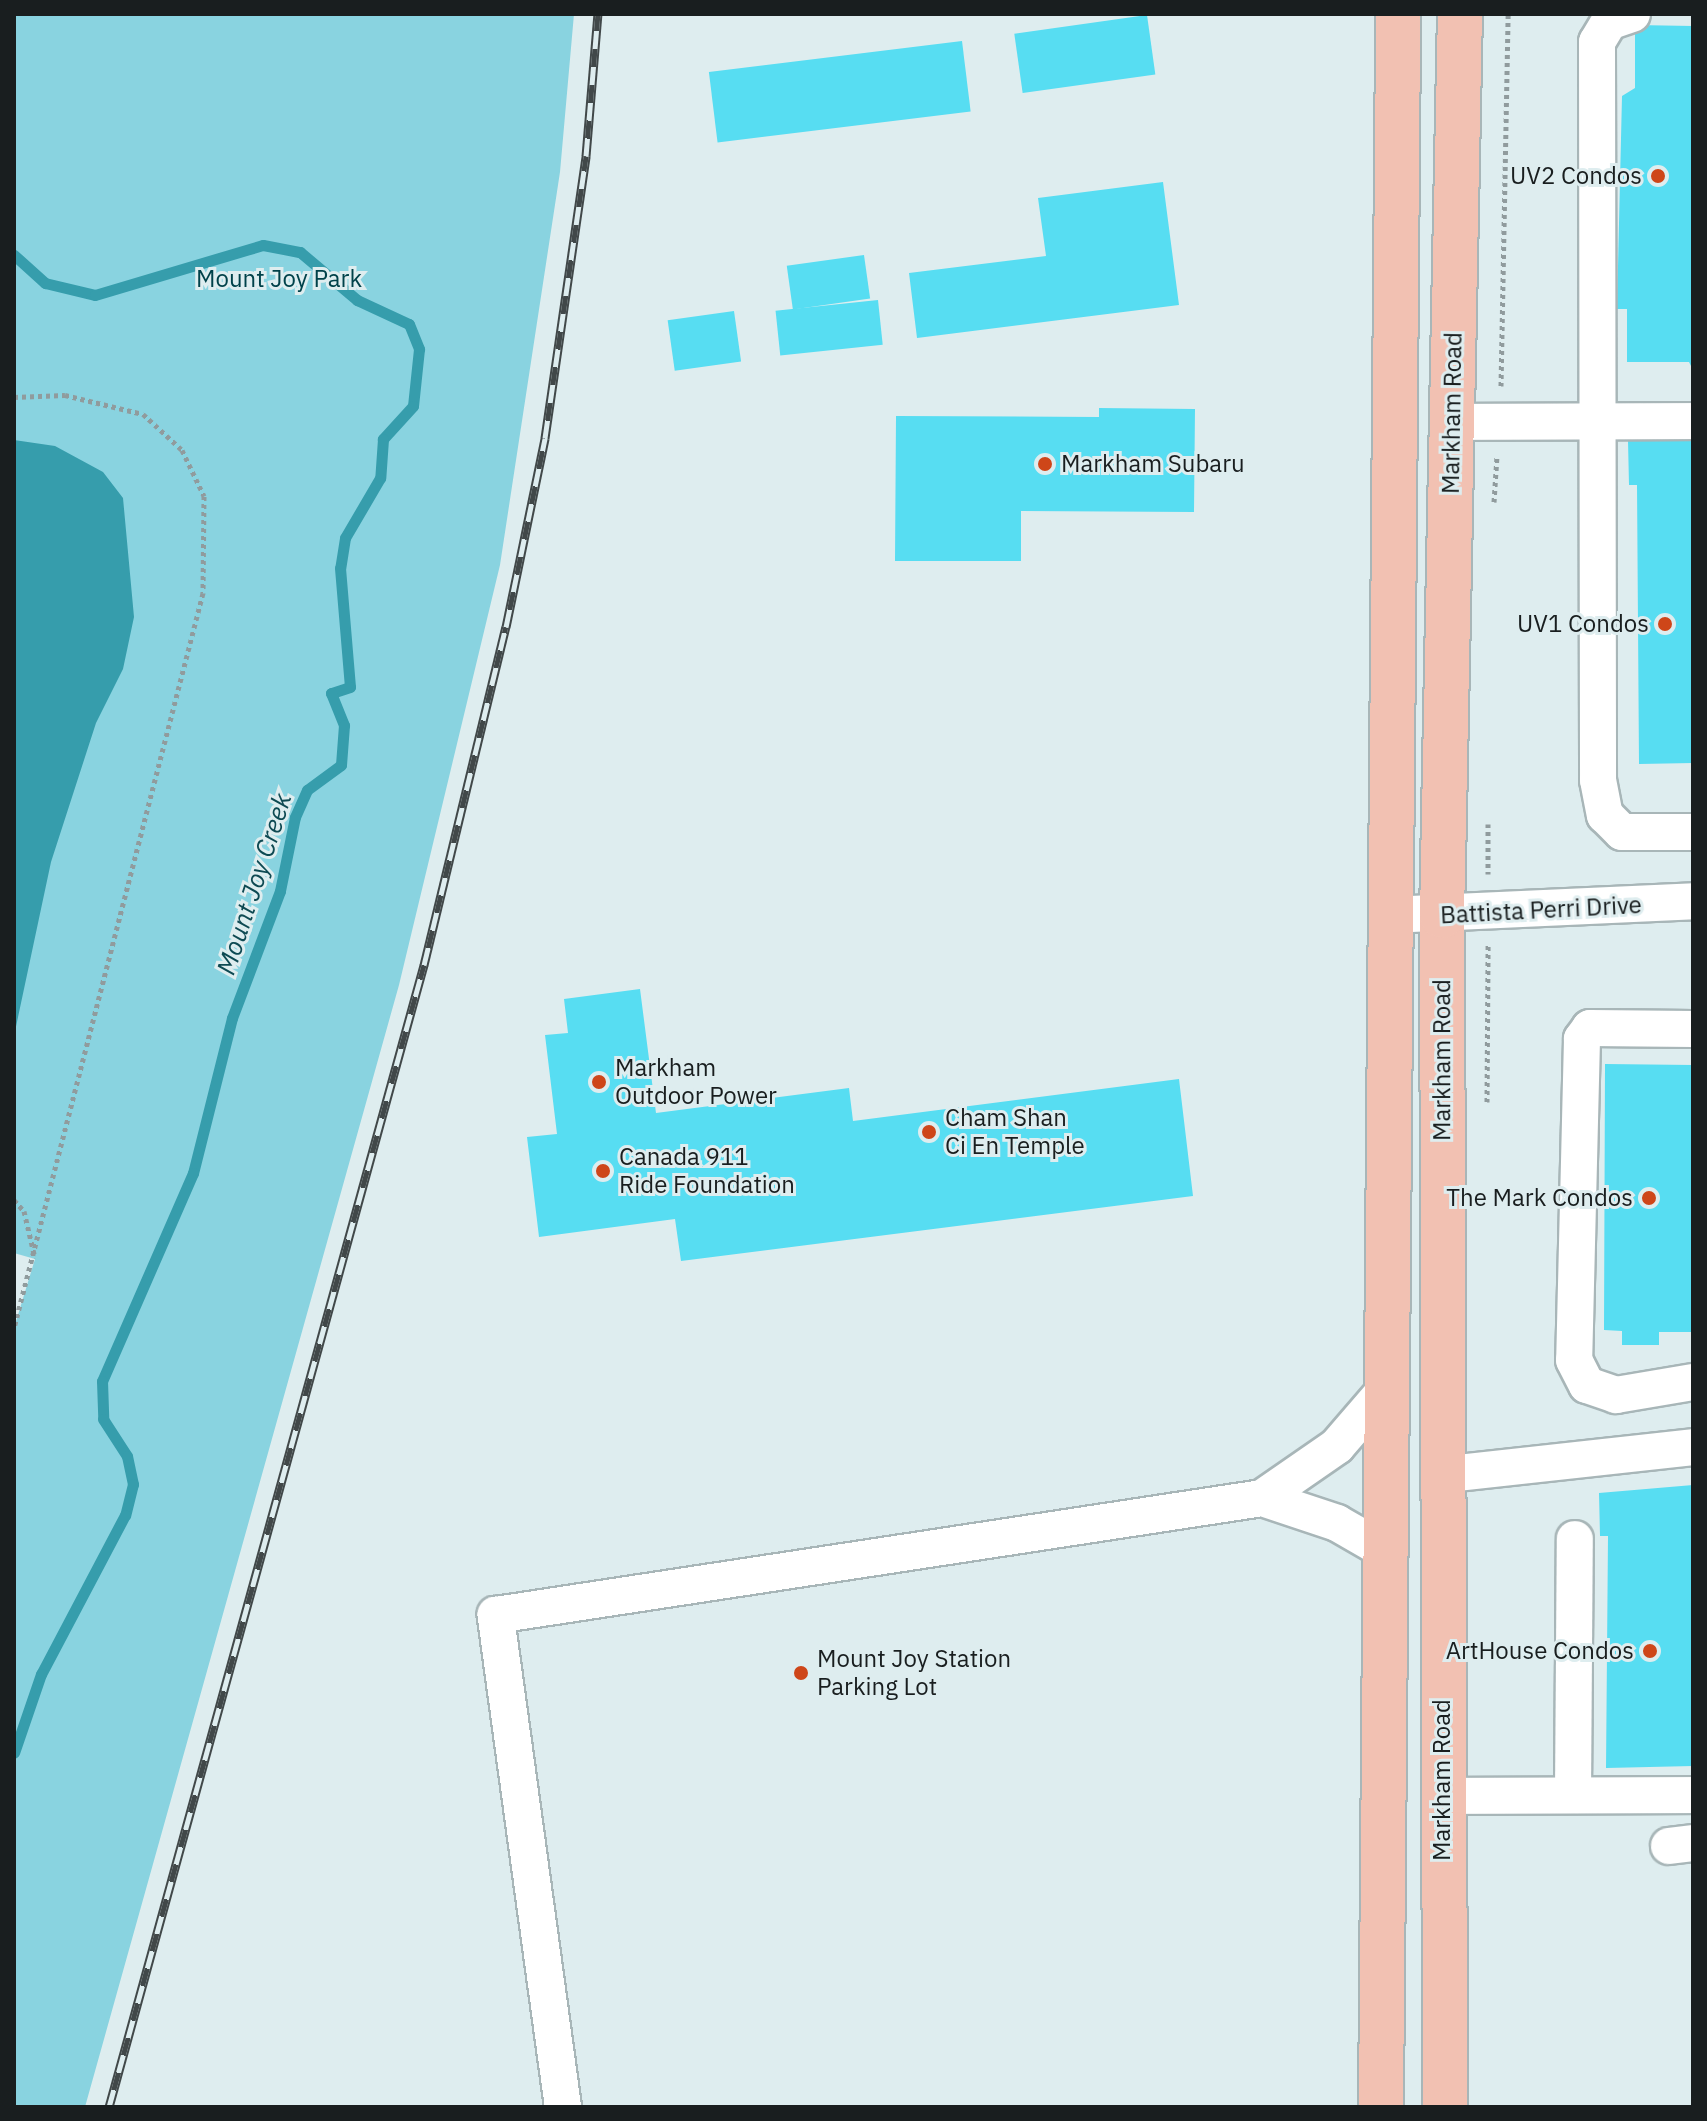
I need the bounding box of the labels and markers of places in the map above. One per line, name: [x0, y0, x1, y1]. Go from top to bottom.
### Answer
place label: UV2 Condos: [1510, 162, 1642, 190]
marker: UV2 Condos: [1649, 167, 1667, 185]
place label: Markham Subaru: [1061, 450, 1245, 478]
marker: Markham Subaru: [1036, 455, 1054, 473]
place label: UV1 Condos: [1517, 610, 1649, 638]
marker: UV1 Condos: [1656, 615, 1674, 633]
place label: Markham Outdoor Power: [615, 1054, 777, 1110]
marker: Markham Outdoor Power: [590, 1073, 608, 1091]
place label: Cham Shan Ci En Temple: [945, 1104, 1085, 1160]
marker: Cham Shan Ci En Temple: [920, 1123, 938, 1141]
place label: Canada 911 Ride Foundation: [619, 1143, 795, 1199]
marker: Canada 911 Ride Foundation: [594, 1162, 612, 1180]
place label: The Mark Condos: [1446, 1184, 1633, 1212]
marker: The Mark Condos: [1640, 1189, 1658, 1207]
place label: ArtHouse Condos: [1446, 1637, 1634, 1665]
marker: ArtHouse Condos: [1641, 1642, 1659, 1660]
place label: Mount Joy Station Parking Lot: [817, 1645, 1011, 1701]
marker: Mount Joy Station Parking Lot: [792, 1664, 810, 1682]

